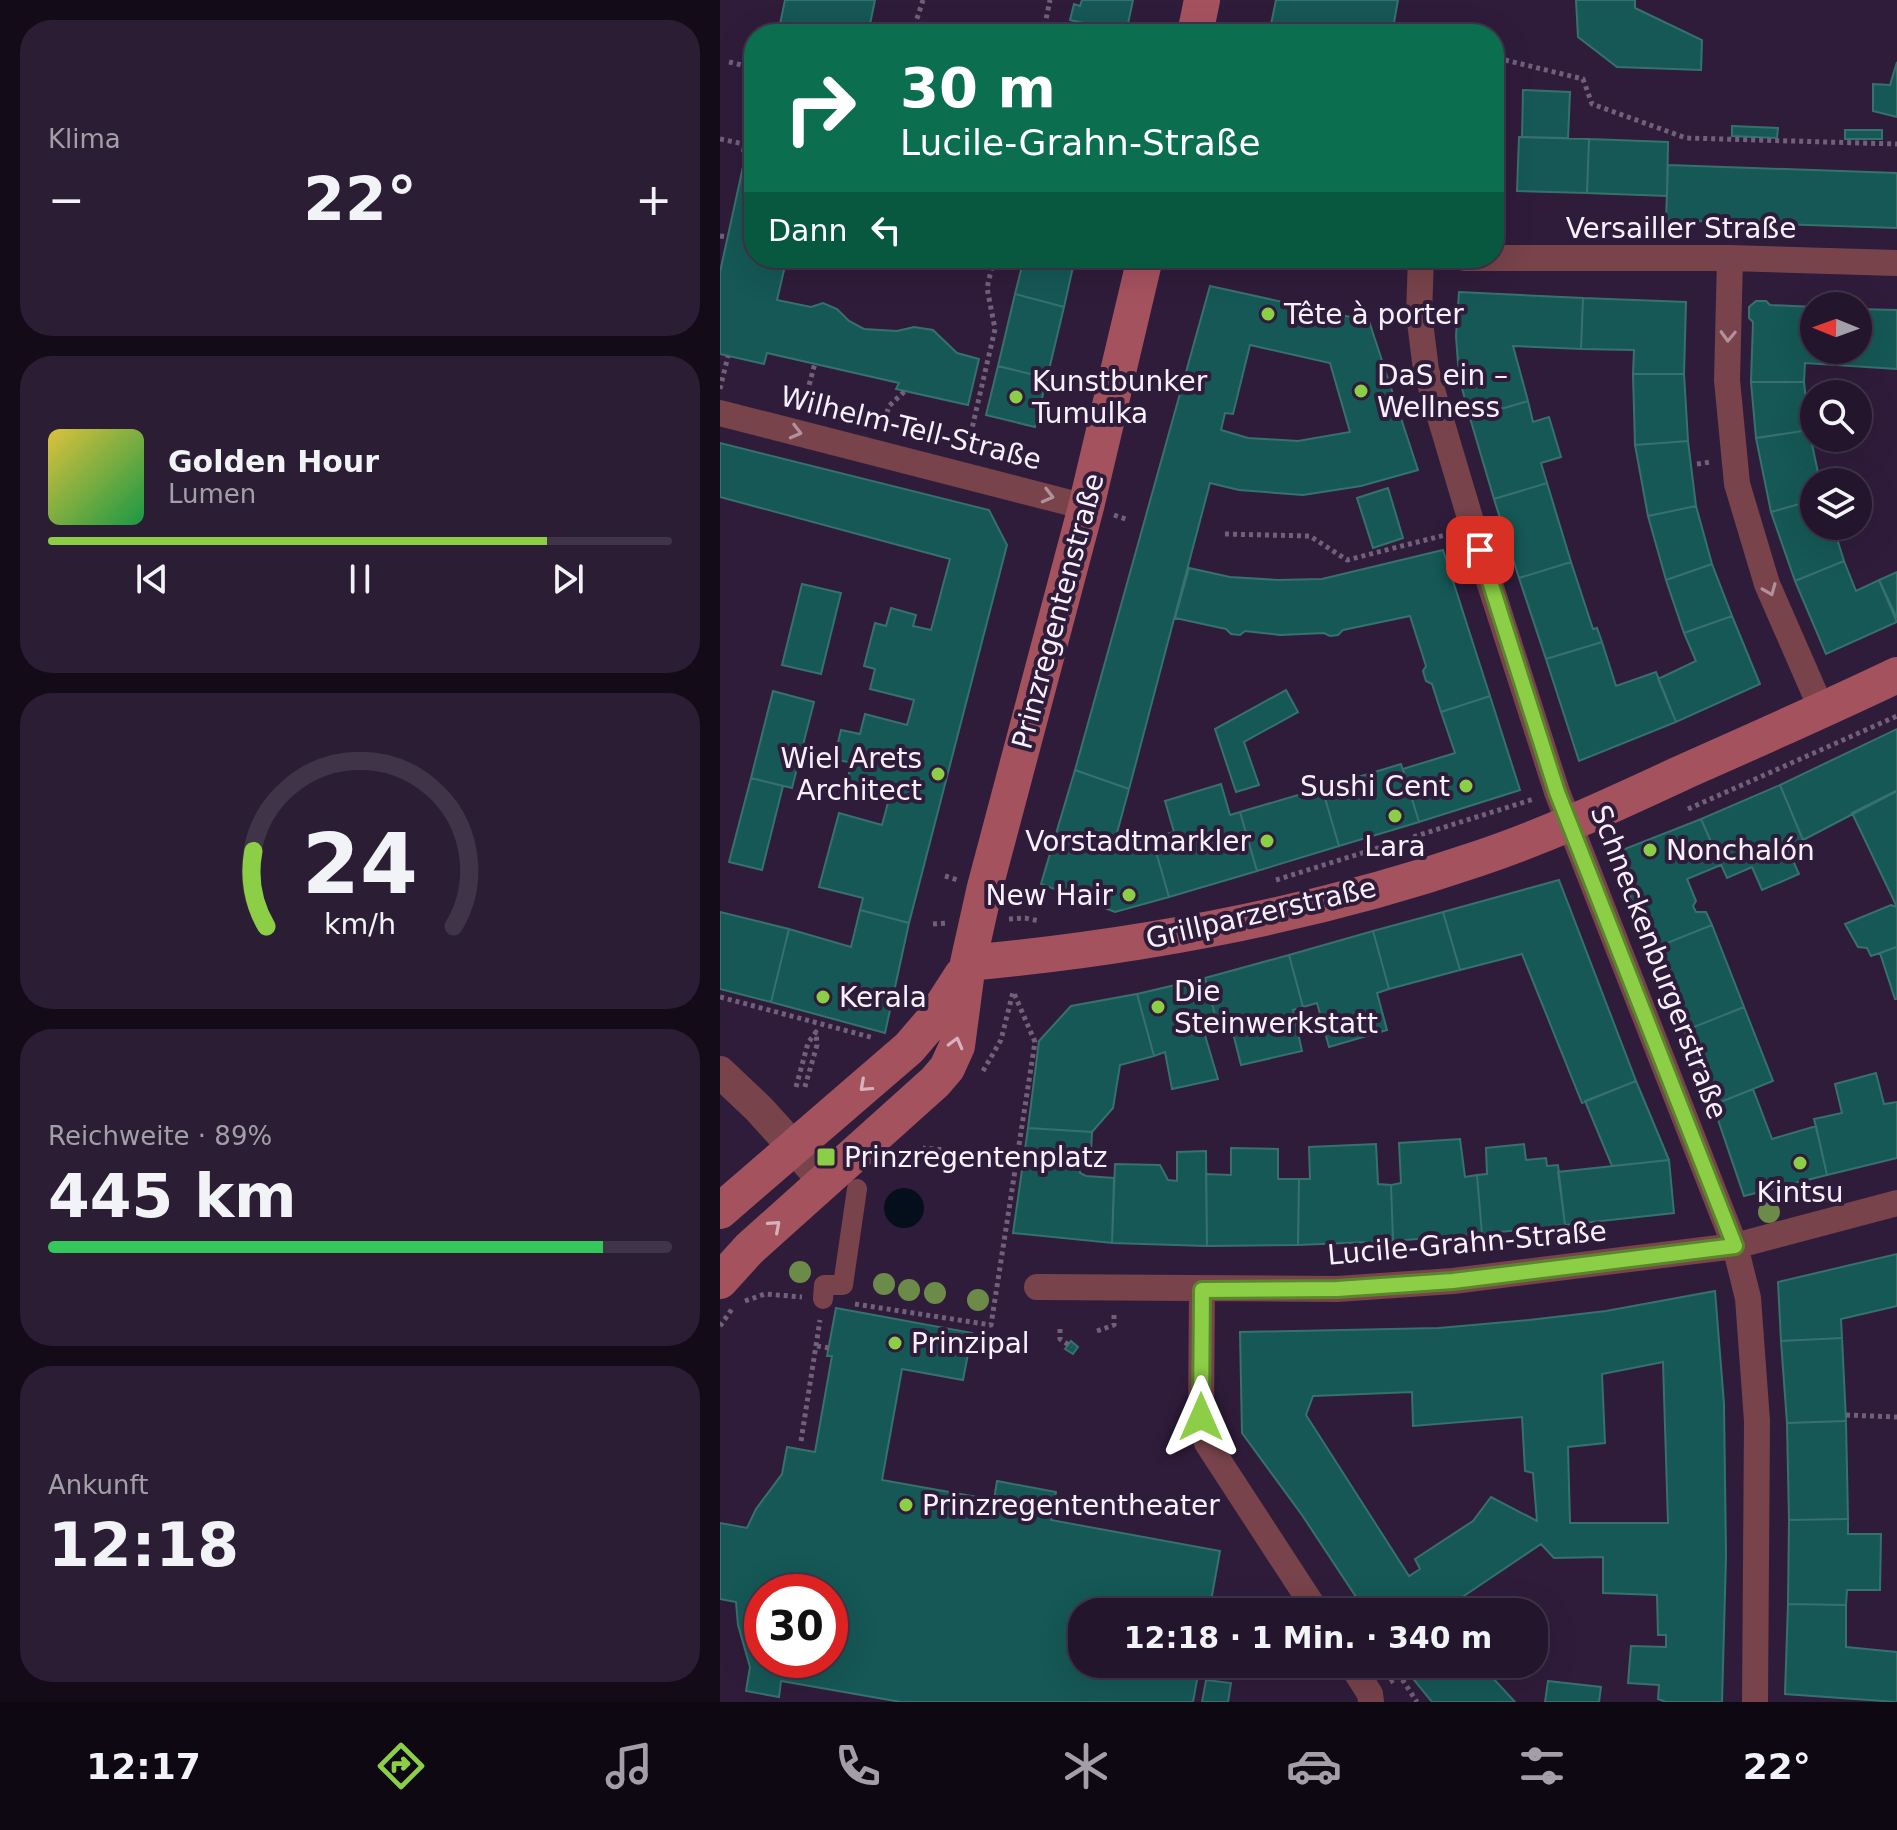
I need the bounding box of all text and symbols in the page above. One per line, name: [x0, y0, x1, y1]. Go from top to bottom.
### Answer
text: 30 m: [900, 55, 1056, 120]
icon: right: [768, 56, 872, 160]
text: Lucile-Grahn-Straße: [900, 122, 1261, 163]
text: Klima: [48, 124, 121, 154]
text: 22°: [303, 164, 417, 234]
text: −: [48, 174, 85, 225]
text: +: [635, 174, 672, 225]
icon: left: [864, 208, 908, 252]
street label: Versailler Straße: [1566, 212, 1796, 245]
text: Dann: [768, 213, 848, 248]
north arrow: [1800, 292, 1872, 364]
map controls: [1800, 292, 1872, 540]
place label: Tête à porter: [1283, 298, 1464, 331]
marker: Tête à porter: [1259, 305, 1277, 323]
one-way arrow: [1719, 330, 1737, 343]
place label: DaS ein – Wellness: [1377, 359, 1508, 424]
place label: Kunstbunker Tumulka: [1031, 365, 1208, 430]
street label: Wilhelm-Tell-Straße: [777, 380, 1045, 476]
button: search: [1800, 380, 1872, 452]
marker: DaS ein – Wellness: [1352, 382, 1370, 400]
marker: Kunstbunker Tumulka: [1007, 388, 1025, 406]
one-way arrow: [788, 423, 802, 440]
text: Golden Hour: [168, 444, 379, 479]
button: layers: [1800, 468, 1872, 540]
street label: Prinzregentenstraße: [1005, 470, 1111, 752]
text: Lumen: [168, 479, 256, 509]
one-way arrow: [1040, 487, 1054, 503]
pin: [1446, 516, 1514, 584]
icon: arrive: [1458, 528, 1502, 572]
icon: previous: [130, 557, 174, 601]
icon: pause: [338, 557, 382, 601]
icon: next: [546, 557, 590, 601]
one-way arrow: [1760, 582, 1777, 596]
place label: Wiel Arets Architect: [780, 742, 922, 807]
marker: Wiel Arets Architect: [929, 765, 947, 783]
place label: Sushi Cent: [1300, 770, 1450, 803]
marker: Sushi Cent: [1457, 777, 1475, 795]
street label: Schneckenburgerstraße: [1584, 800, 1734, 1124]
marker: Lara: [1386, 807, 1404, 825]
text: 24: [302, 816, 418, 913]
place label: Vorstadtmarkler: [1025, 825, 1251, 858]
place label: Lara: [1364, 830, 1426, 863]
marker: Vorstadtmarkler: [1258, 832, 1276, 850]
place label: Nonchalón: [1666, 834, 1815, 867]
marker: Nonchalón: [1641, 841, 1659, 859]
street label: Grillparzerstraße: [1143, 870, 1379, 956]
place label: New Hair: [986, 879, 1113, 912]
marker: New Hair: [1120, 886, 1138, 904]
text: km/h: [324, 907, 396, 941]
place label: Die Steinwerkstatt: [1174, 975, 1378, 1040]
place label: Kerala: [839, 981, 927, 1014]
marker: Kerala: [814, 988, 832, 1006]
marker: Die Steinwerkstatt: [1149, 998, 1167, 1016]
one-way arrow: [947, 1037, 963, 1051]
one-way arrow: [860, 1077, 875, 1091]
text: Reichweite · 89%: [48, 1121, 272, 1151]
place label: Prinzregentenplatz: [844, 1141, 1107, 1174]
marker: Prinzregentenplatz: [815, 1146, 837, 1168]
marker: Kintsu: [1791, 1154, 1809, 1172]
text: 445 km: [48, 1161, 297, 1231]
place label: Kintsu: [1756, 1176, 1844, 1209]
street label: Lucile-Grahn-Straße: [1326, 1214, 1608, 1272]
one-way arrow: [766, 1221, 781, 1236]
place label: Prinzipal: [911, 1327, 1030, 1360]
marker: Prinzipal: [886, 1334, 904, 1352]
position arrow: [1159, 1375, 1243, 1459]
text: Ankunft: [48, 1470, 148, 1500]
place label: Prinzregententheater: [922, 1489, 1220, 1522]
marker: Prinzregententheater: [897, 1496, 915, 1514]
text: 12:18: [48, 1510, 239, 1580]
speed limit sign: 30: [744, 1574, 848, 1678]
text: 12:18 · 1 Min. · 340 m: [1124, 1620, 1492, 1655]
icon: directions: [373, 1738, 429, 1794]
icon: music: [601, 1738, 657, 1794]
icon: phone: [830, 1738, 886, 1794]
icon: climate: [1058, 1738, 1114, 1794]
icon: car: [1286, 1738, 1342, 1794]
icon: filters: [1514, 1738, 1570, 1794]
text: 12:17: [86, 1746, 201, 1787]
text: 22°: [1743, 1746, 1811, 1787]

